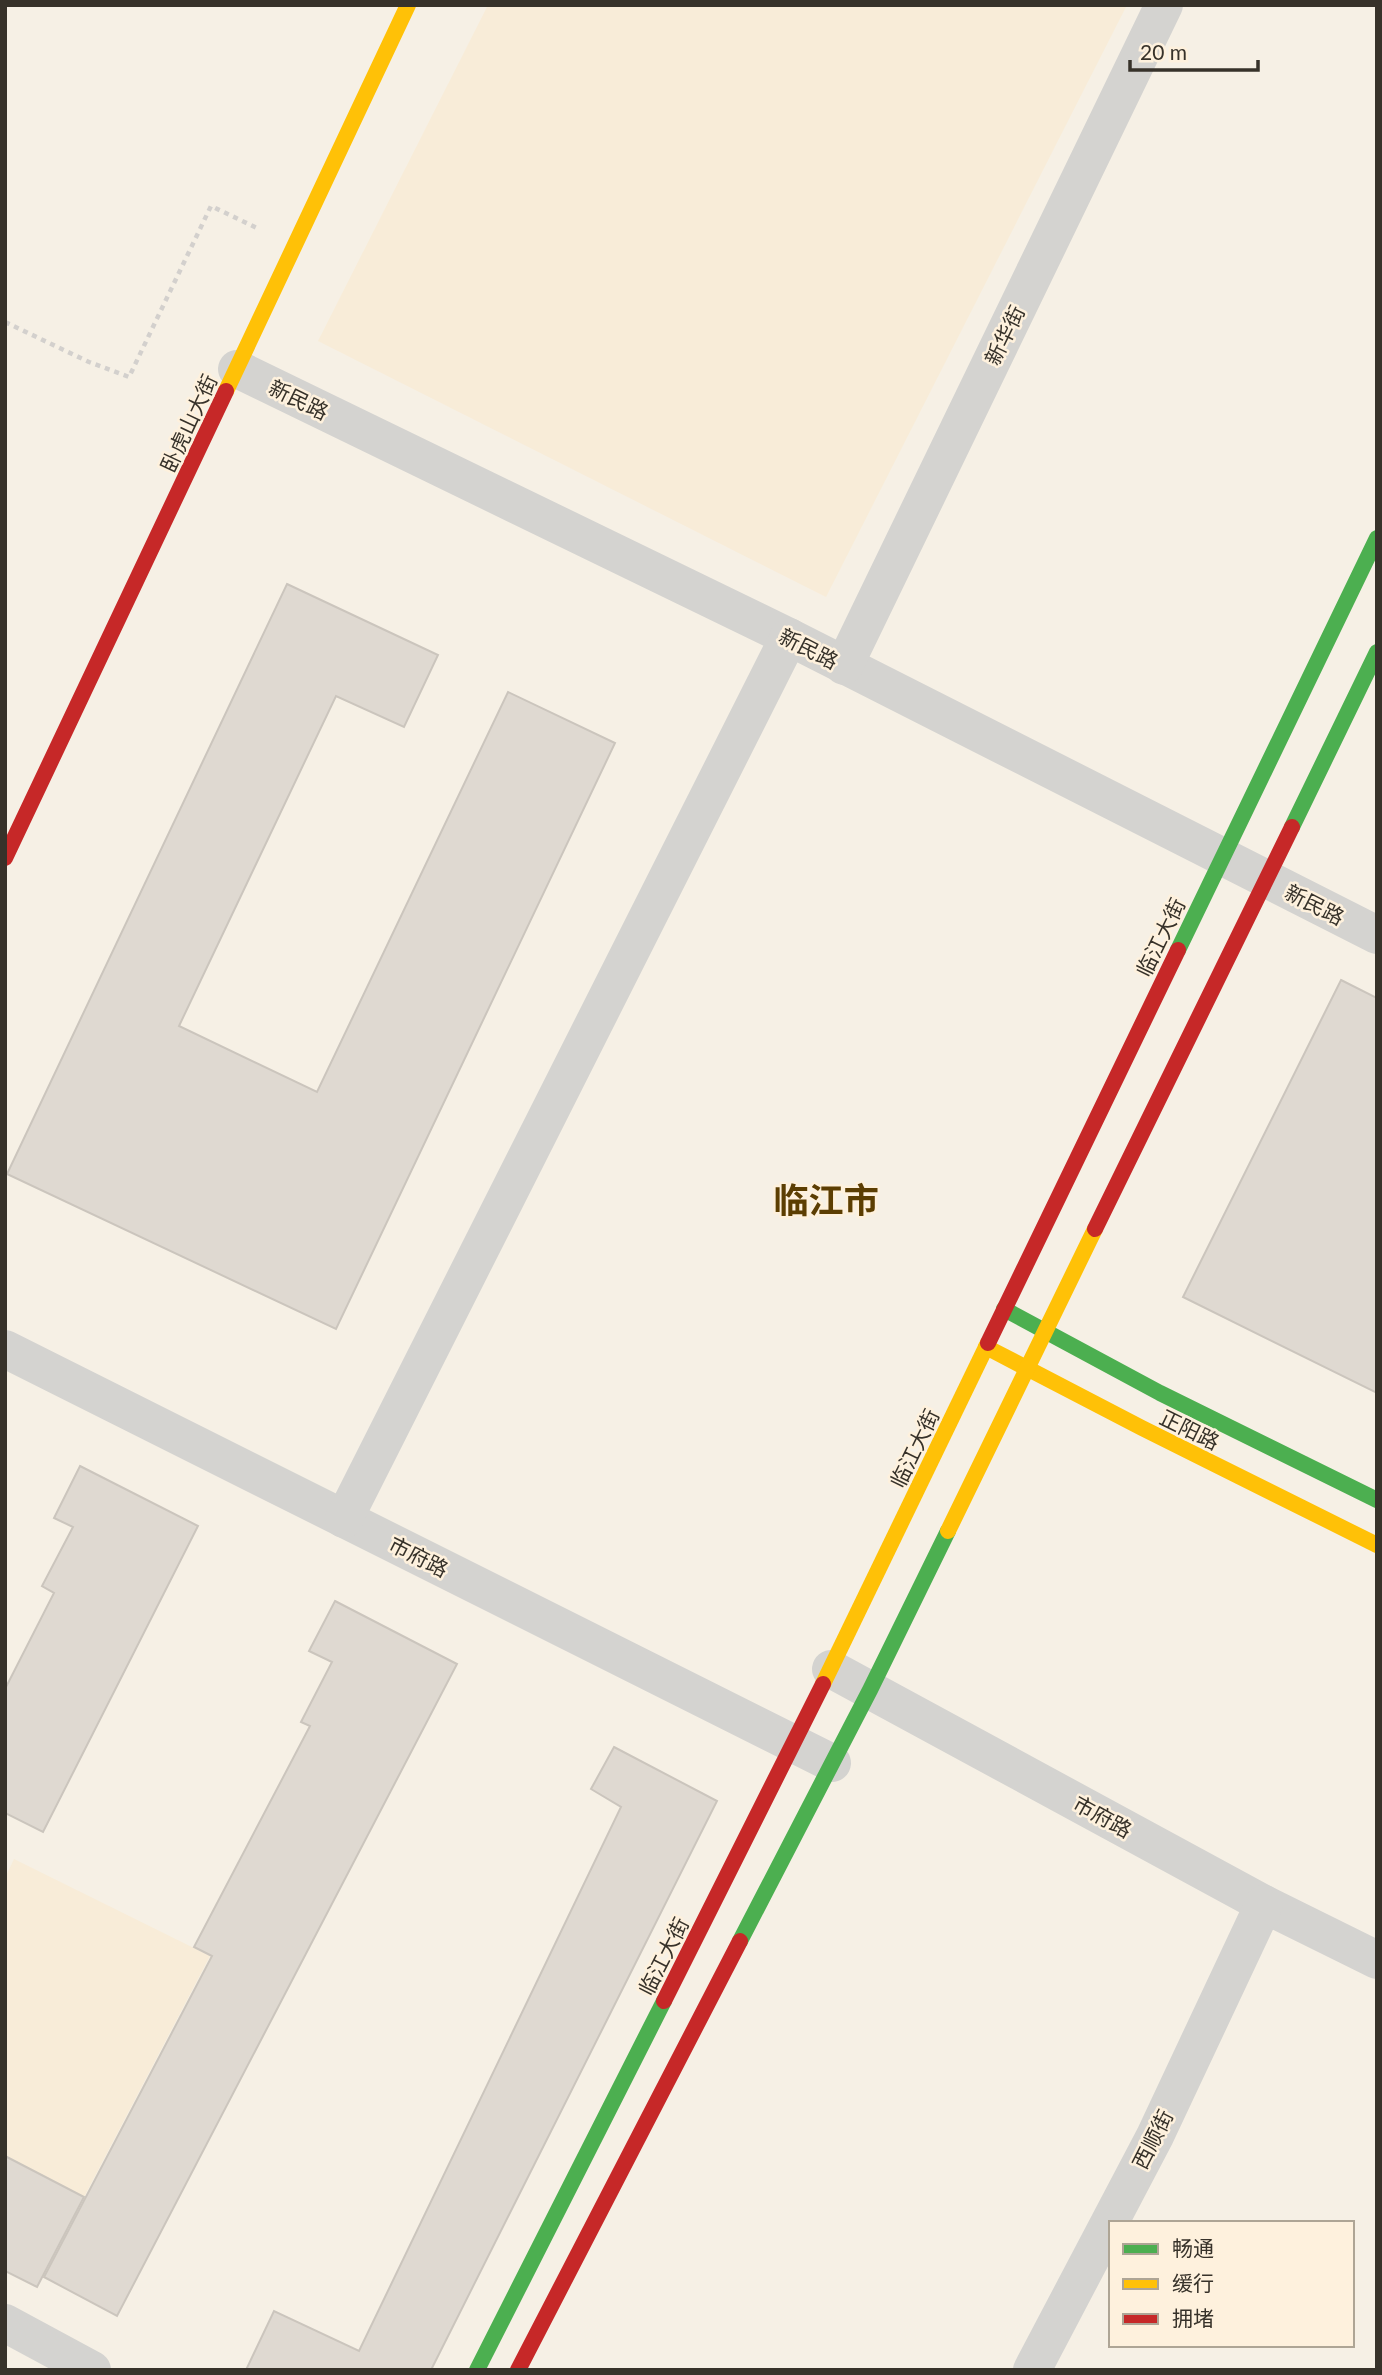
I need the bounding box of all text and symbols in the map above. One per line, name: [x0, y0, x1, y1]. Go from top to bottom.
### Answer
scale bar: [1130, 28, 1258, 72]
text: 20 m: [1140, 39, 1187, 64]
street label: 新华街: [979, 301, 1029, 369]
street label: 卧虎山大街: [154, 370, 222, 476]
street label: 新民路: [265, 374, 333, 424]
street label: 新民路: [775, 623, 843, 673]
street label: 新民路: [1281, 879, 1349, 929]
street label: 临江大街: [1130, 894, 1190, 980]
district label: 临江市: [773, 1178, 879, 1220]
street label: 正阳路: [1156, 1404, 1224, 1454]
street label: 临江大街: [884, 1405, 944, 1491]
street label: 市府路: [385, 1531, 453, 1581]
street label: 市府路: [1069, 1790, 1137, 1842]
street label: 临江大街: [633, 1913, 693, 1999]
street label: 西顺街: [1127, 2105, 1177, 2173]
legend: [1109, 2221, 1354, 2347]
text: 畅通: [1172, 2235, 1214, 2260]
text: 缓行: [1172, 2270, 1214, 2295]
text: 拥堵: [1172, 2305, 1214, 2330]

